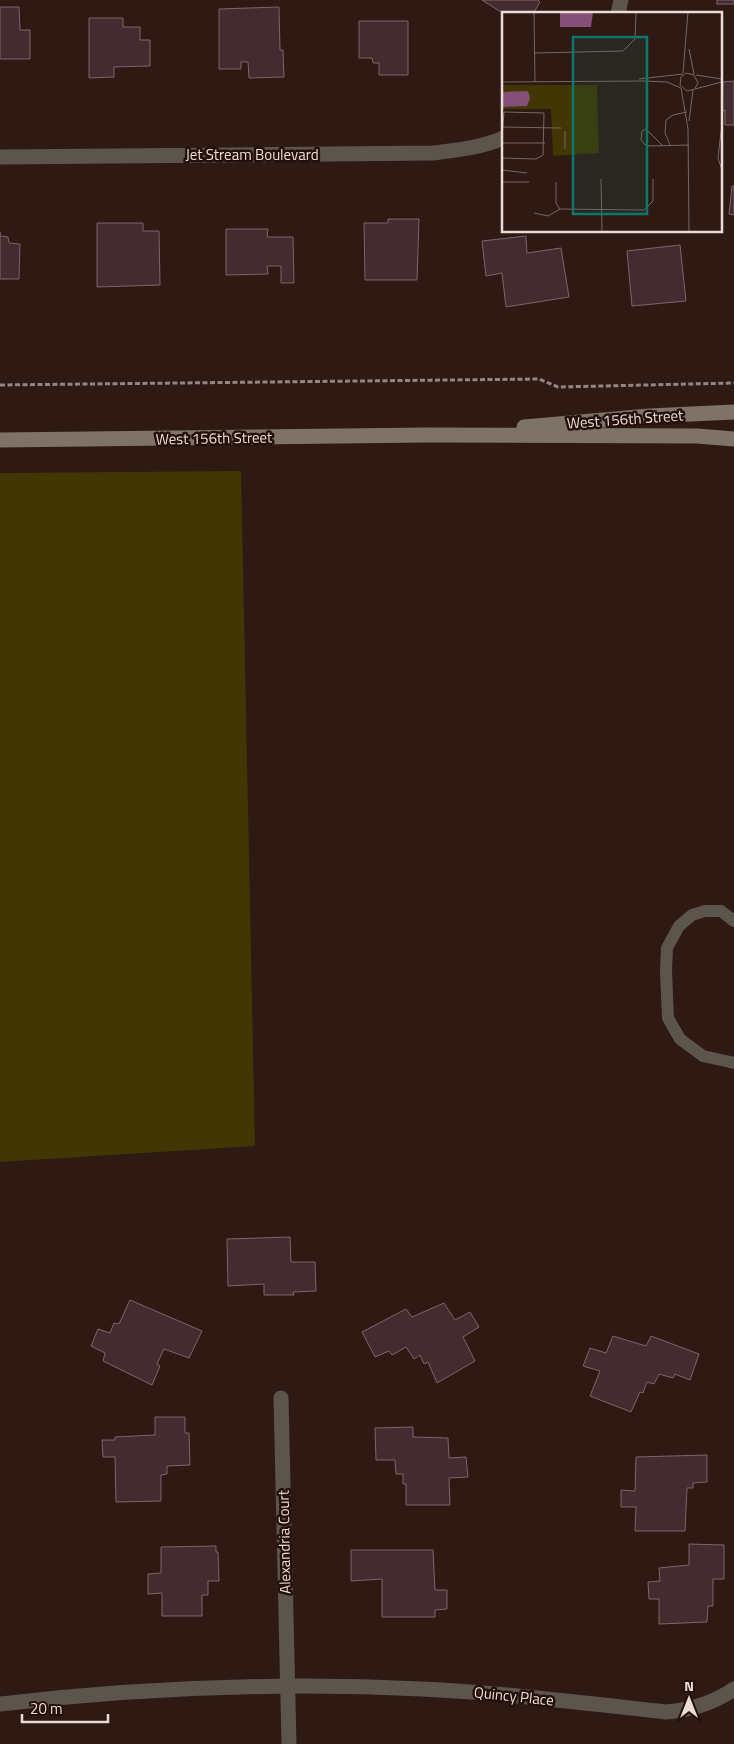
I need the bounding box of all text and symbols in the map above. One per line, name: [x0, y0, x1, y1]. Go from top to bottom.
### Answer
inset map: [502, 12, 722, 232]
street label: Jet Stream Boulevard: [185, 143, 319, 166]
street label: West 156th Street: [566, 403, 685, 435]
street label: West 156th Street: [156, 425, 273, 451]
street label: Alexandria Court: [272, 1489, 296, 1594]
north arrow: [664, 1674, 714, 1724]
text: N: [684, 1675, 694, 1696]
street label: Quincy Place: [473, 1680, 555, 1712]
scale bar: [22, 1692, 109, 1724]
text: 20 m: [30, 1697, 63, 1720]

